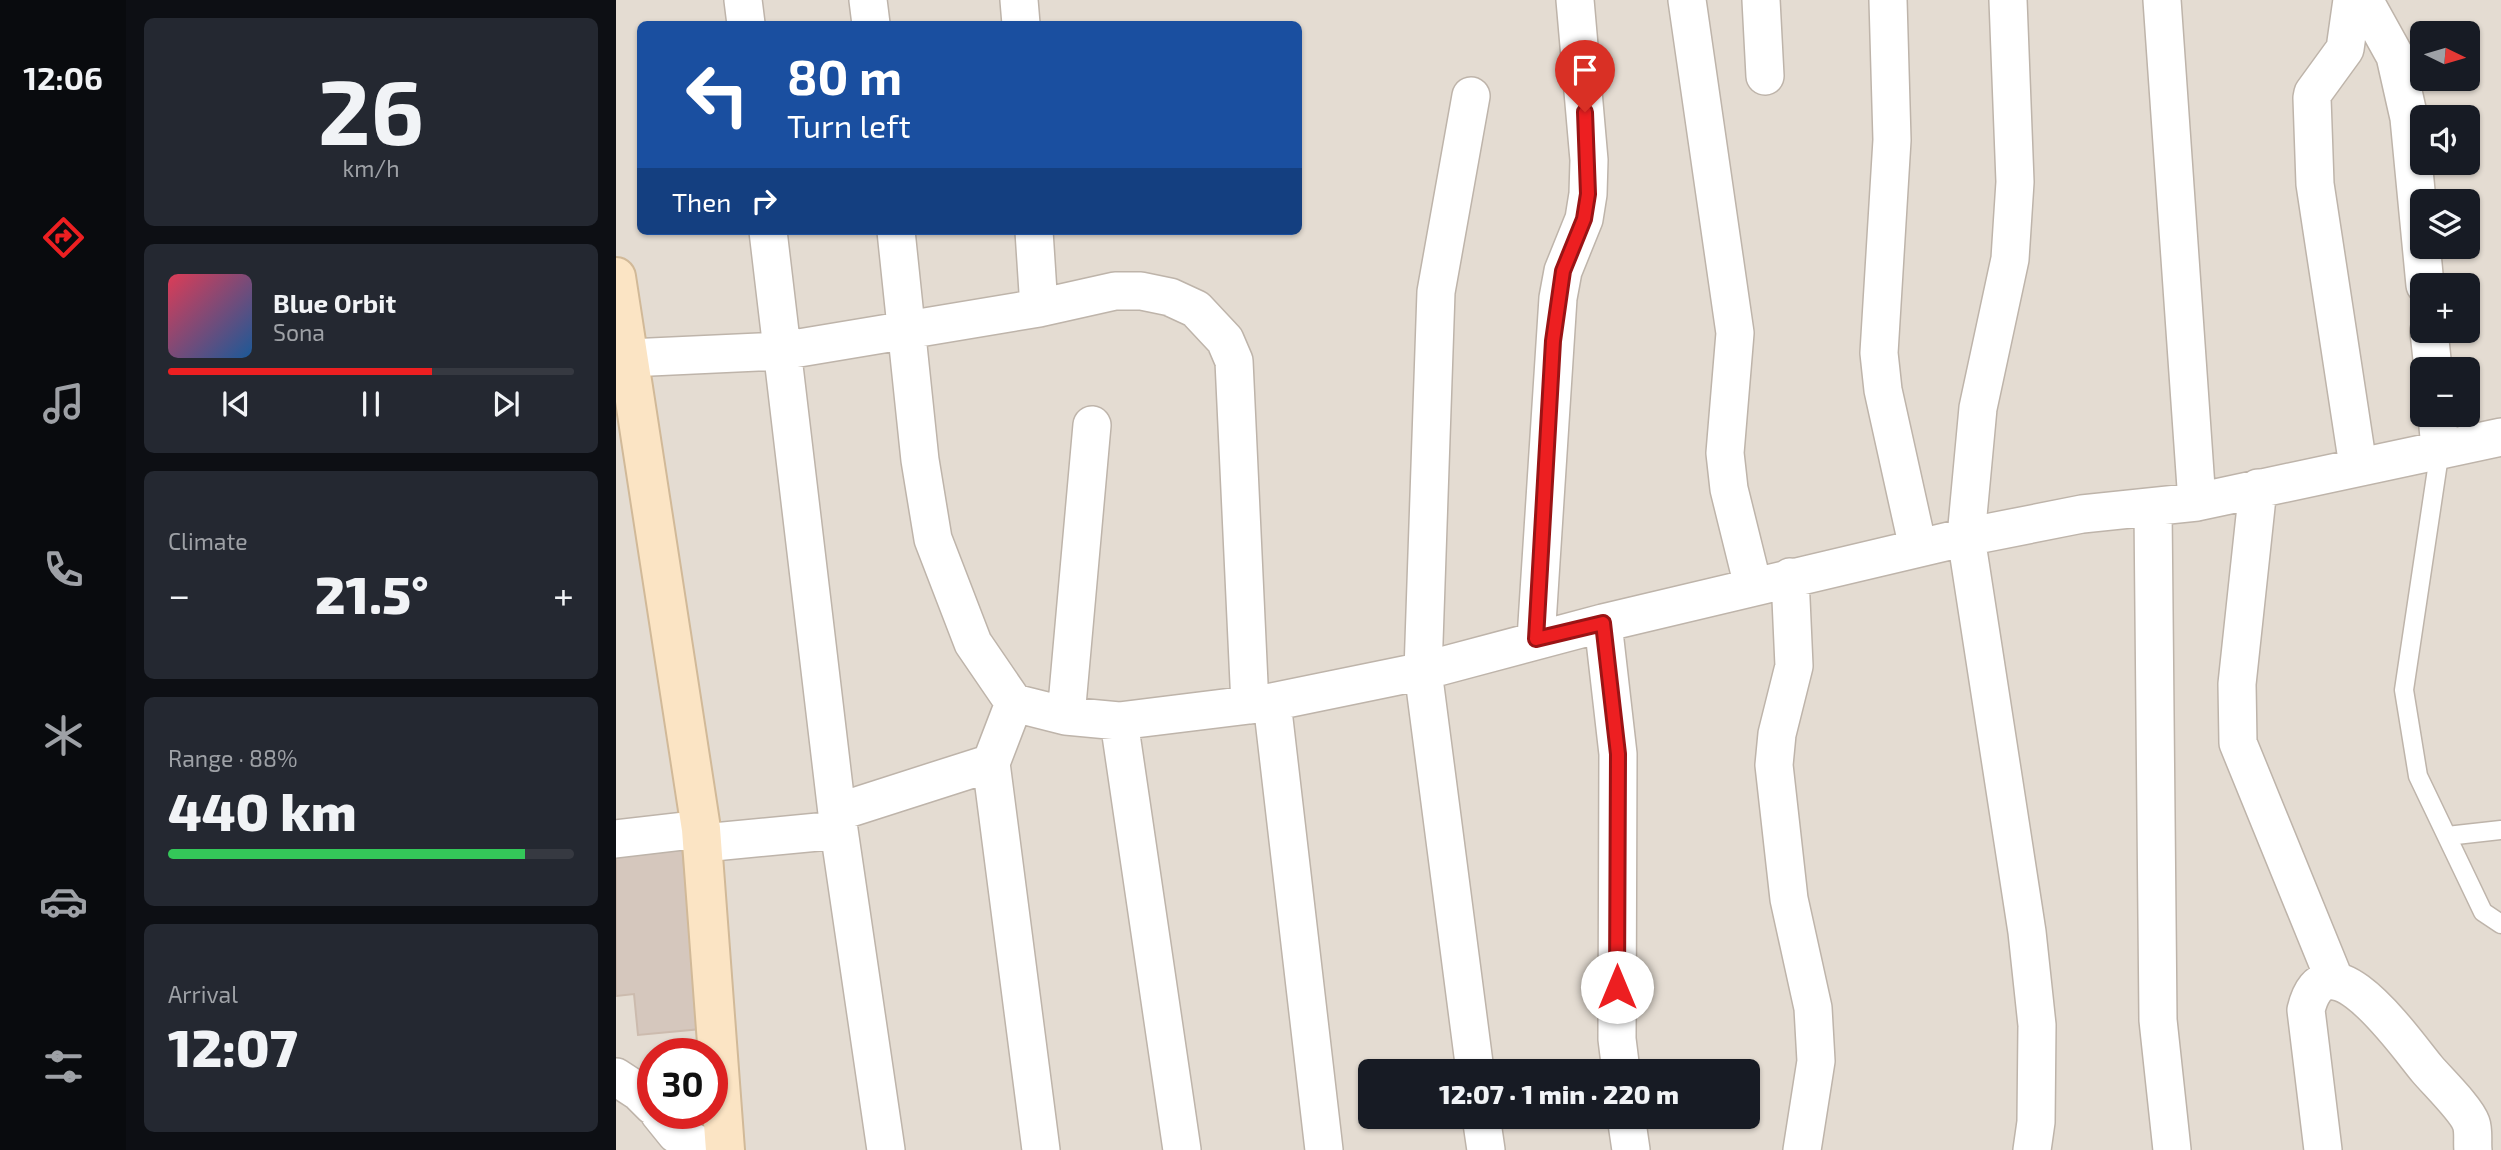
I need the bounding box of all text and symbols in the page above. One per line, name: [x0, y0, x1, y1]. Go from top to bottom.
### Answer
north arrow: [2410, 21, 2480, 91]
map controls: [2410, 21, 2480, 427]
pin: [1555, 40, 1615, 112]
text: 80 m: [787, 46, 902, 105]
icon: left: [672, 49, 763, 140]
icon: arrive: [1566, 51, 1604, 89]
text: 26: [318, 54, 424, 163]
text: 12:06: [23, 58, 103, 96]
button: sound: [2410, 105, 2480, 175]
text: Turn left: [787, 106, 911, 144]
text: km/h: [342, 154, 400, 182]
icon: right: [745, 182, 783, 220]
text: Then: [672, 186, 731, 217]
button: layers: [2410, 189, 2480, 259]
icon: directions: [39, 213, 88, 262]
button: +: [2410, 273, 2480, 343]
text: Blue Orbit: [273, 287, 396, 318]
text: Sona: [273, 318, 325, 346]
button: −: [2410, 357, 2480, 427]
icon: music: [39, 379, 88, 428]
icon: previous: [217, 385, 255, 423]
icon: pause: [352, 385, 390, 423]
icon: next: [487, 385, 525, 423]
text: Climate: [168, 527, 248, 555]
icon: phone: [39, 545, 88, 594]
text: 21.5°: [315, 562, 429, 624]
text: −: [168, 571, 190, 617]
text: +: [553, 571, 574, 617]
icon: climate: [39, 711, 88, 760]
text: Range · 88%: [168, 744, 297, 772]
text: 440 km: [168, 779, 357, 841]
icon: car: [39, 877, 88, 926]
position arrow: [1580, 950, 1654, 1024]
text: Arrival: [168, 980, 238, 1008]
text: 12:07: [168, 1015, 298, 1077]
speed limit sign: 30: [637, 1038, 728, 1129]
icon: filters: [39, 1042, 88, 1091]
text: 12:07 · 1 min · 220 m: [1439, 1078, 1679, 1109]

